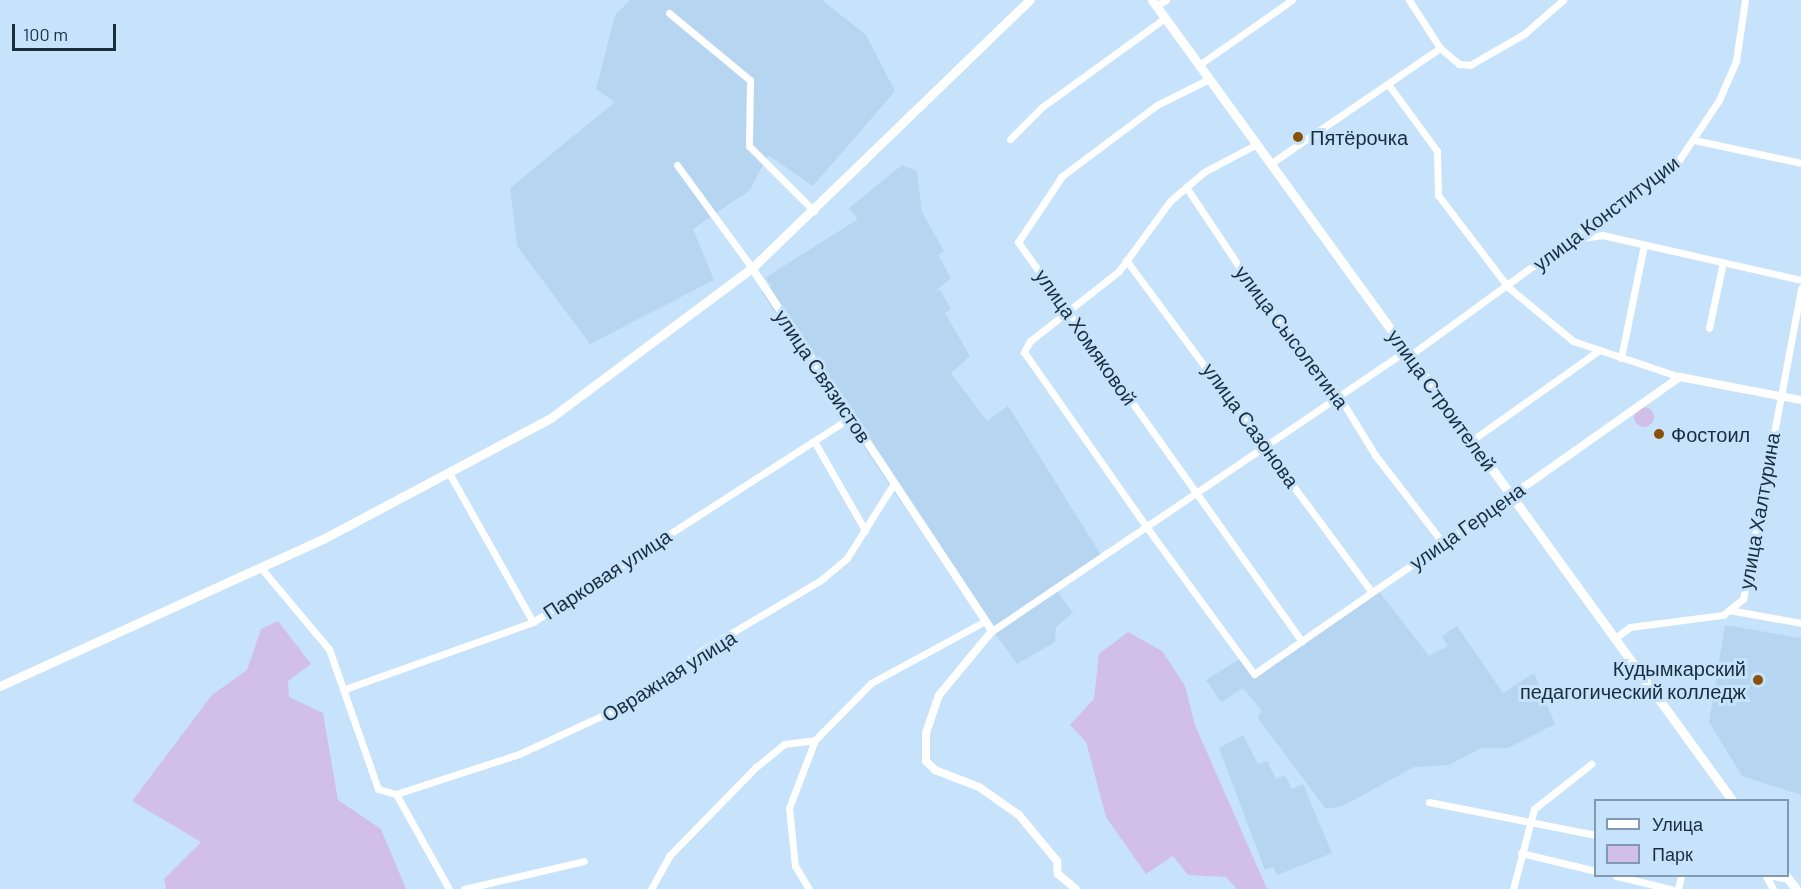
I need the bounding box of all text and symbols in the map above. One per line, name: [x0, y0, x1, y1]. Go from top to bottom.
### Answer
scale bar: [15, 12, 118, 50]
text: 100 m: [23, 23, 68, 45]
place label: Пятёрочка: [1310, 125, 1408, 149]
marker: Пятёрочка: [1291, 130, 1305, 144]
street label: улица Конституции: [1528, 150, 1684, 276]
street label: улица Сысолетина: [1230, 261, 1354, 413]
street label: улица Хомяковой: [1030, 264, 1142, 410]
street label: улица Связистов: [770, 305, 876, 447]
street label: улица Строителей: [1383, 324, 1501, 476]
street label: улица Сазонова: [1198, 358, 1304, 492]
place label: Фостоил: [1671, 422, 1750, 446]
marker: Фостоил: [1652, 427, 1666, 441]
street label: улица Халтурина: [1733, 431, 1785, 591]
street label: улица Герцена: [1405, 477, 1529, 575]
street label: Парковая улица: [538, 524, 676, 624]
street label: Овражная улица: [597, 625, 741, 727]
place label: Кудымкарский педагогический колледж: [1520, 656, 1746, 703]
marker: Кудымкарский педагогический колледж: [1751, 673, 1765, 687]
legend: [1594, 799, 1789, 877]
text: Улица: [1652, 813, 1703, 835]
text: Парк: [1652, 843, 1693, 865]

